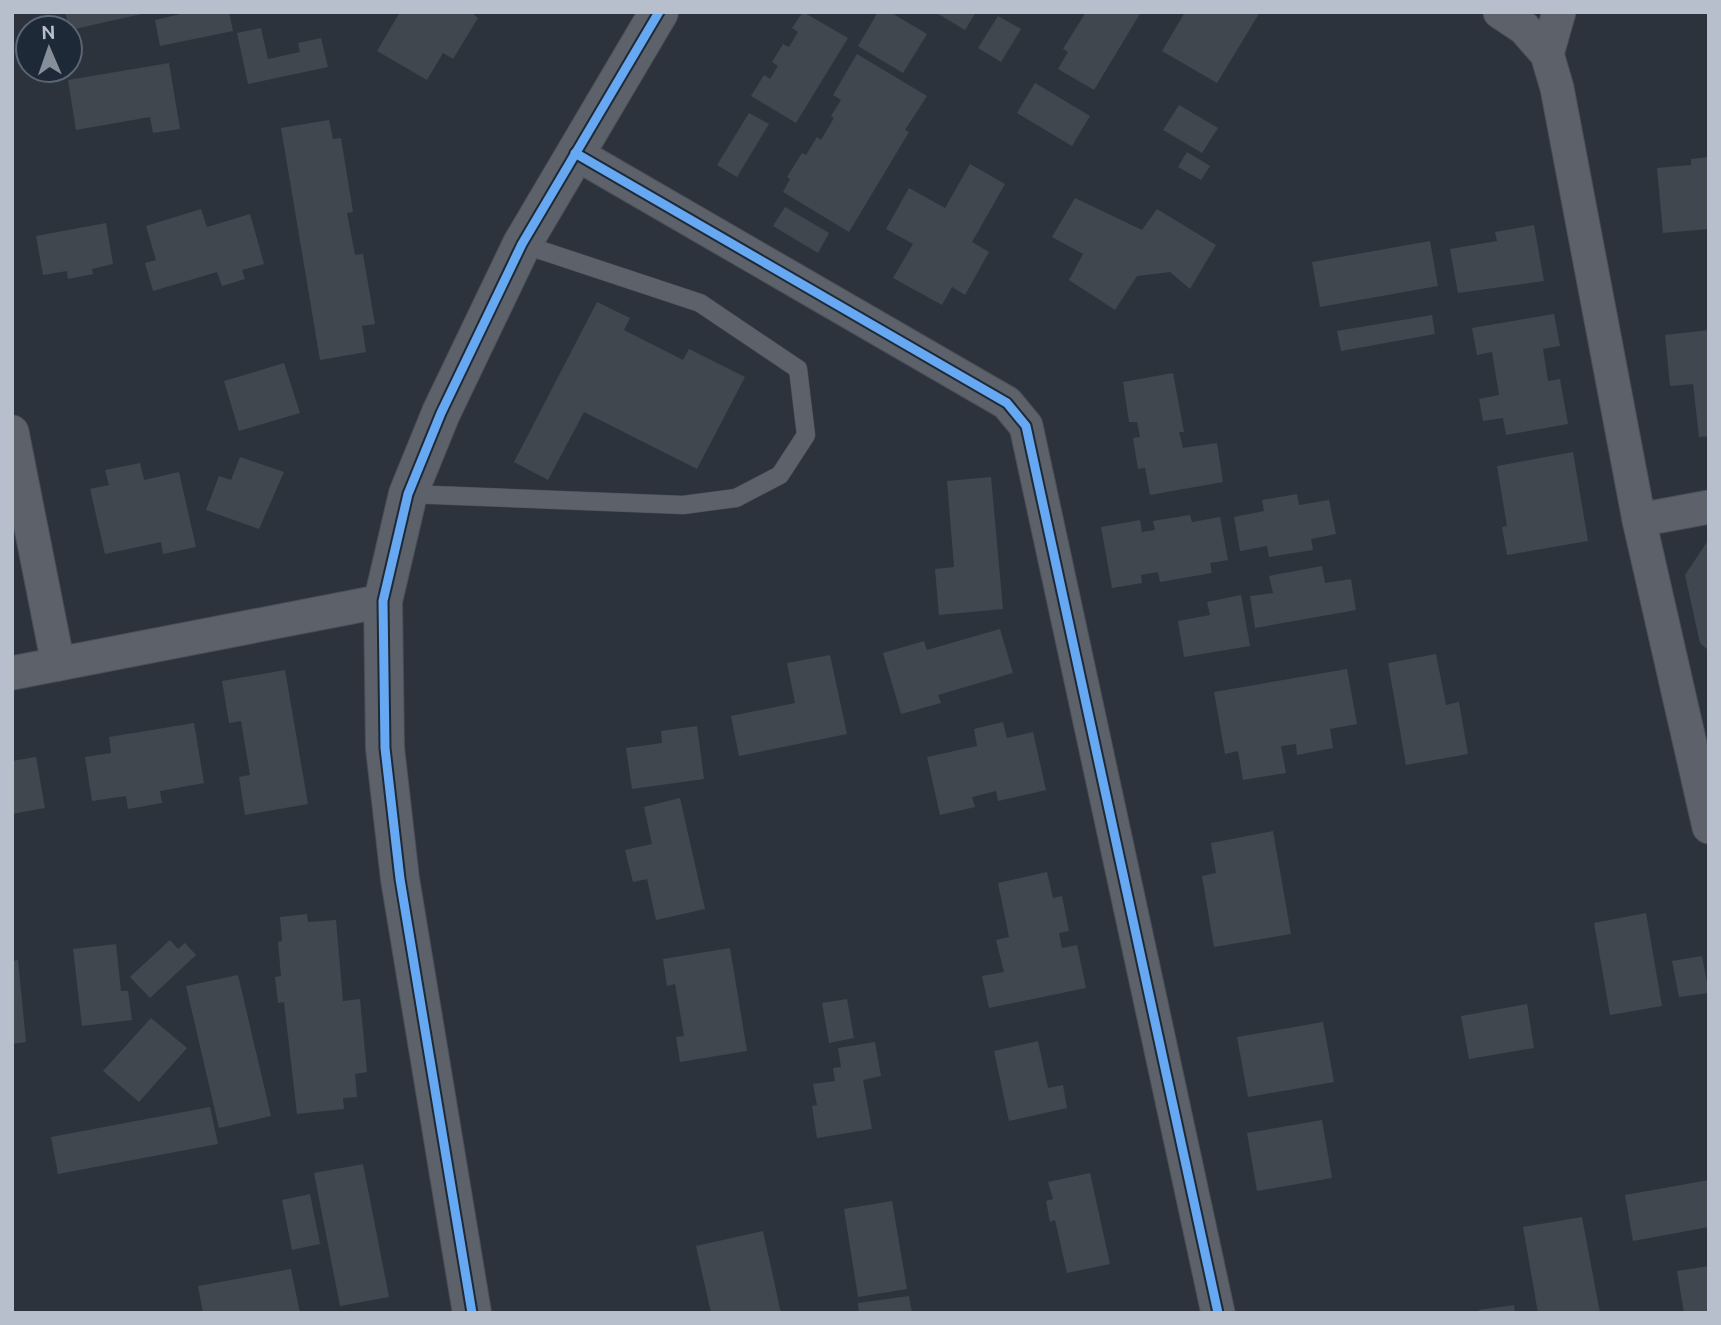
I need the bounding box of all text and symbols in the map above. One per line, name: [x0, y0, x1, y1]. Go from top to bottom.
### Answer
north arrow: [14, 14, 84, 84]
text: N: [41, 21, 56, 43]

